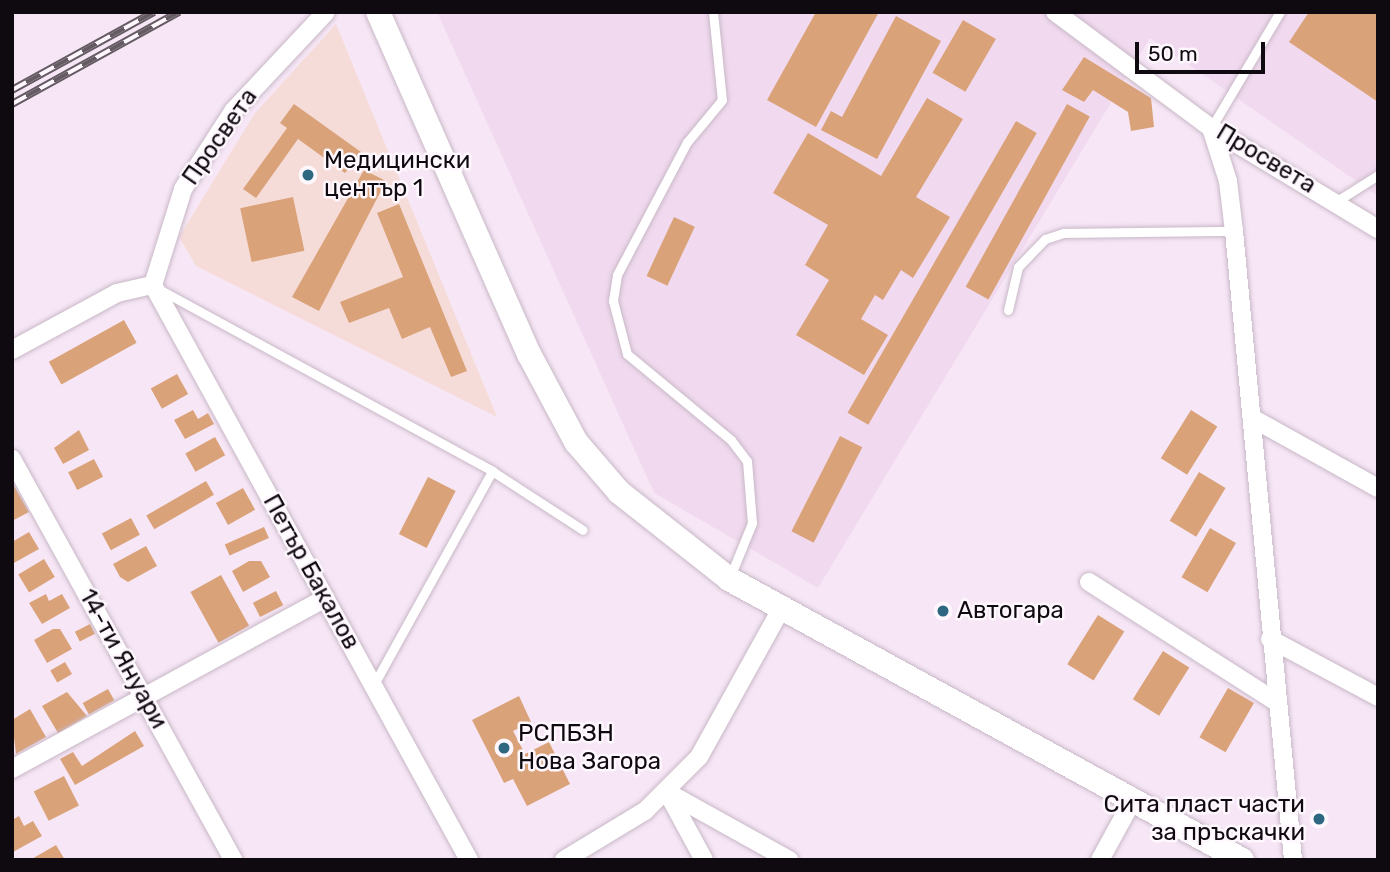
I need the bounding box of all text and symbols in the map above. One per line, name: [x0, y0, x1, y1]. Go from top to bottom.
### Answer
scale bar: [1138, 28, 1268, 72]
text: 50 m: [1148, 41, 1198, 66]
street label: Просвета: [176, 83, 264, 191]
street label: Просвета: [1211, 118, 1321, 200]
place label: Медицински център 1: [324, 147, 470, 203]
marker: Медицински център 1: [298, 165, 318, 185]
street label: Петър Бакалов: [257, 490, 365, 654]
street label: 14-ти Януари: [73, 584, 173, 734]
place label: Автогара: [957, 597, 1064, 625]
marker: Автогара: [935, 603, 951, 619]
place label: РСПБЗН Нова Загора: [518, 720, 661, 776]
marker: РСПБЗН Нова Загора: [496, 740, 512, 756]
place label: Сита пласт части за пръскачки: [1104, 791, 1305, 847]
marker: Сита пласт части за пръскачки: [1311, 811, 1327, 827]

